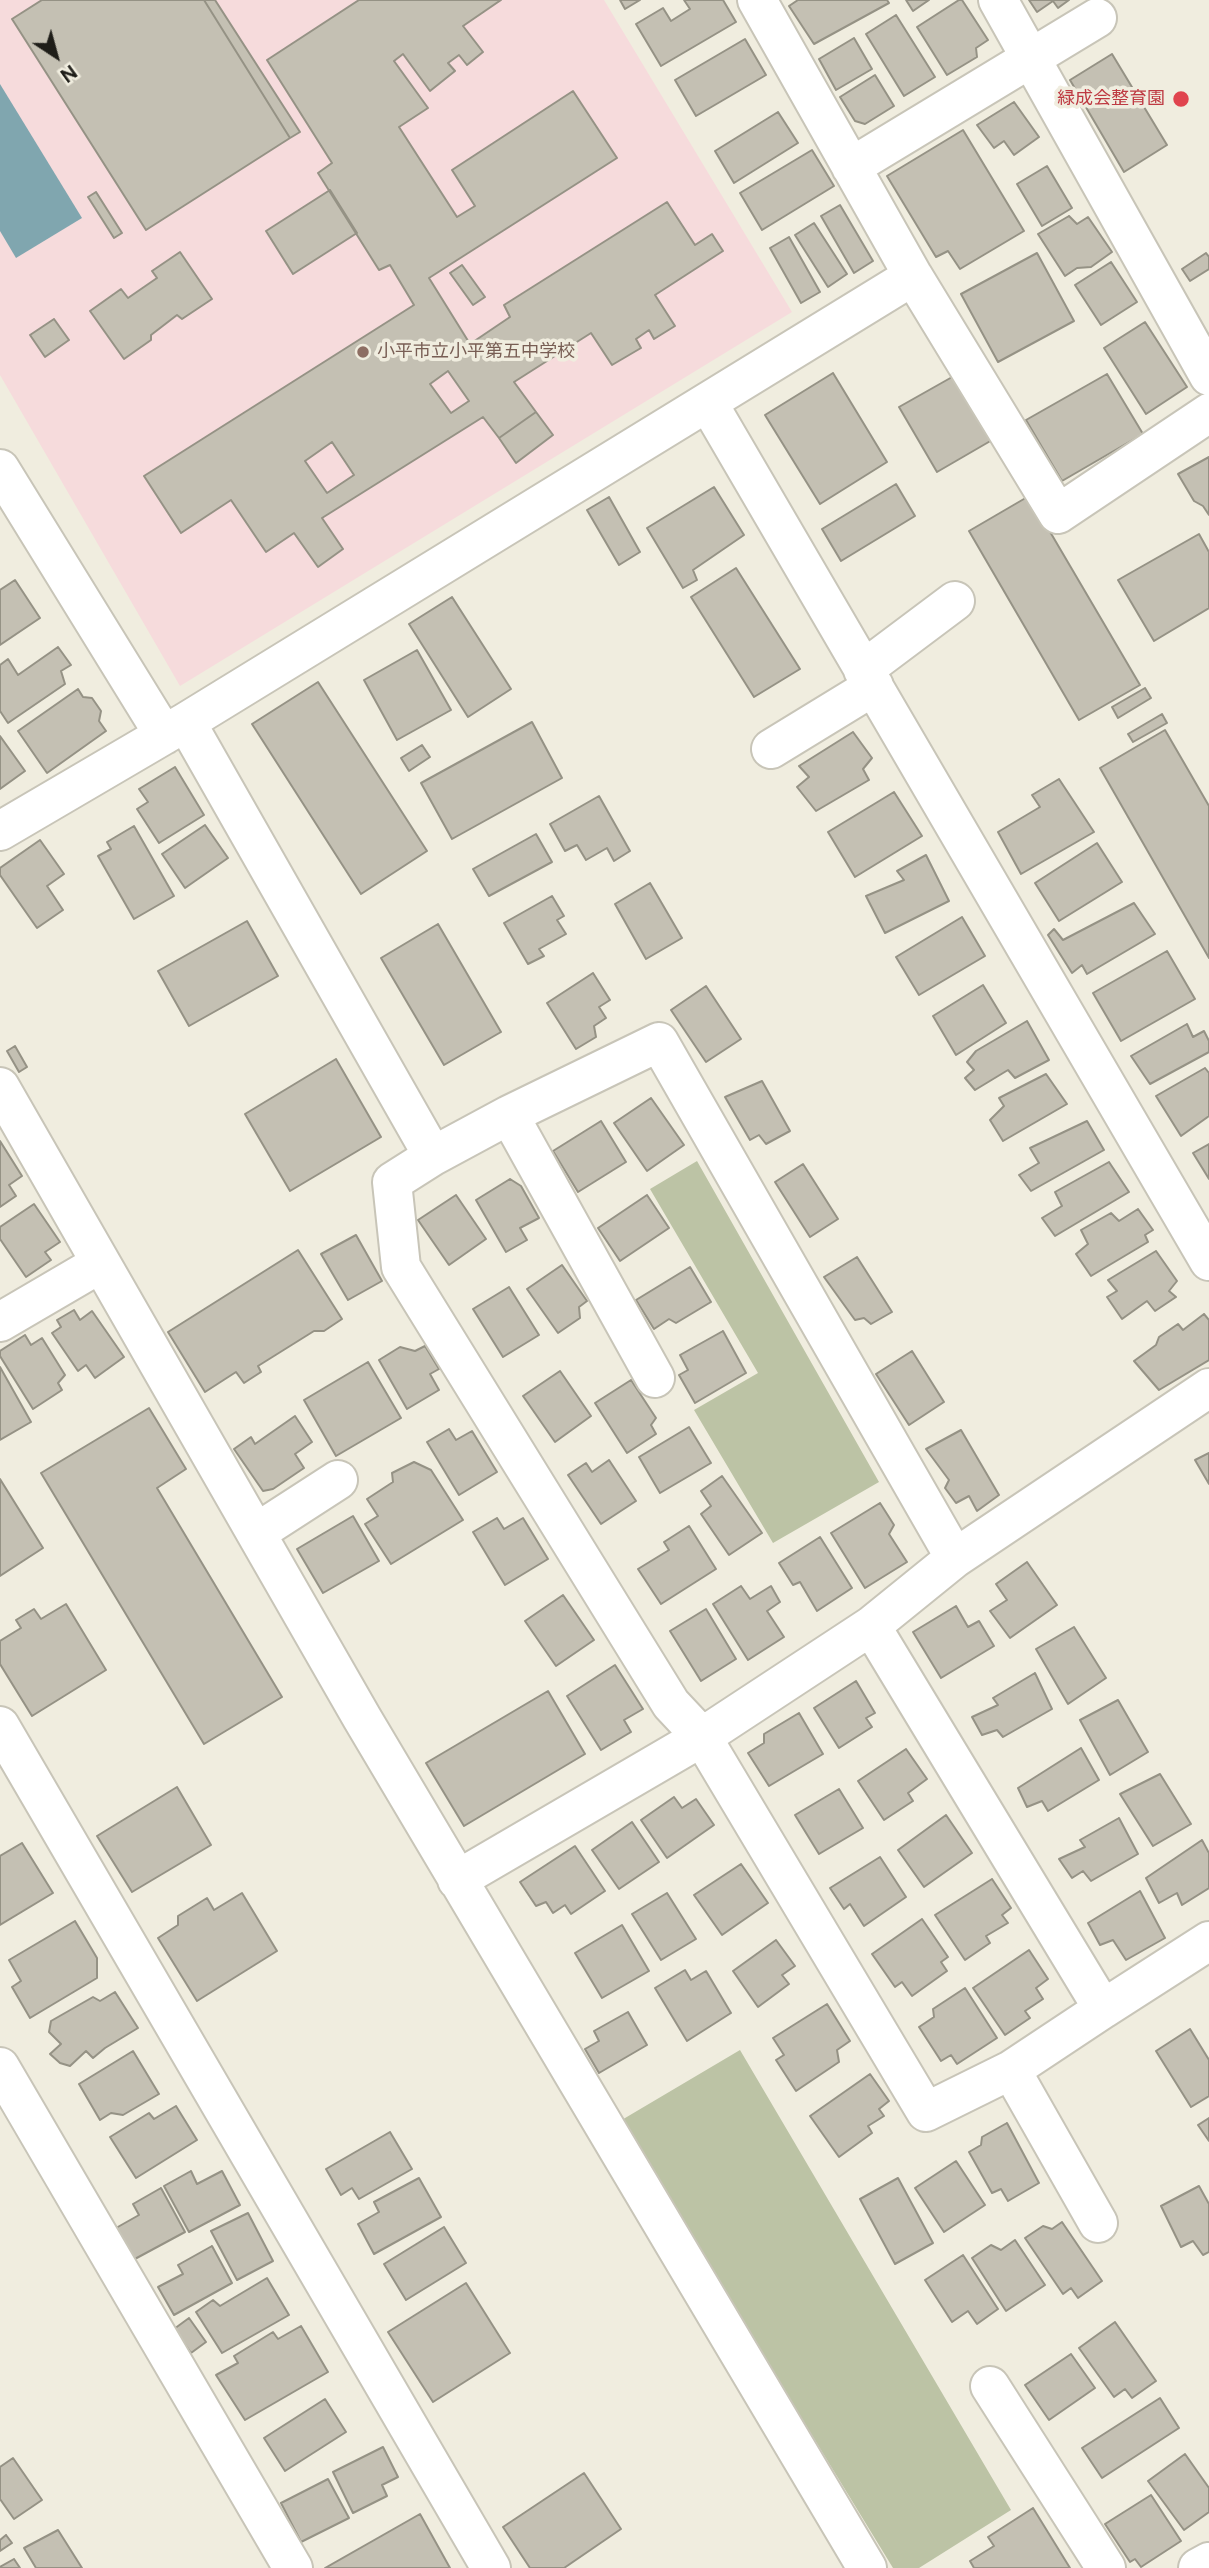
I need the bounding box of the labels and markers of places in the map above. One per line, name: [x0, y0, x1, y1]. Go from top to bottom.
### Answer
place label: 緑成会整育園: [1057, 88, 1165, 110]
marker: 緑成会整育園: [1171, 89, 1191, 109]
place label: 小平市立小平第五中学校: [377, 341, 575, 363]
marker: 小平市立小平第五中学校: [355, 344, 371, 360]

